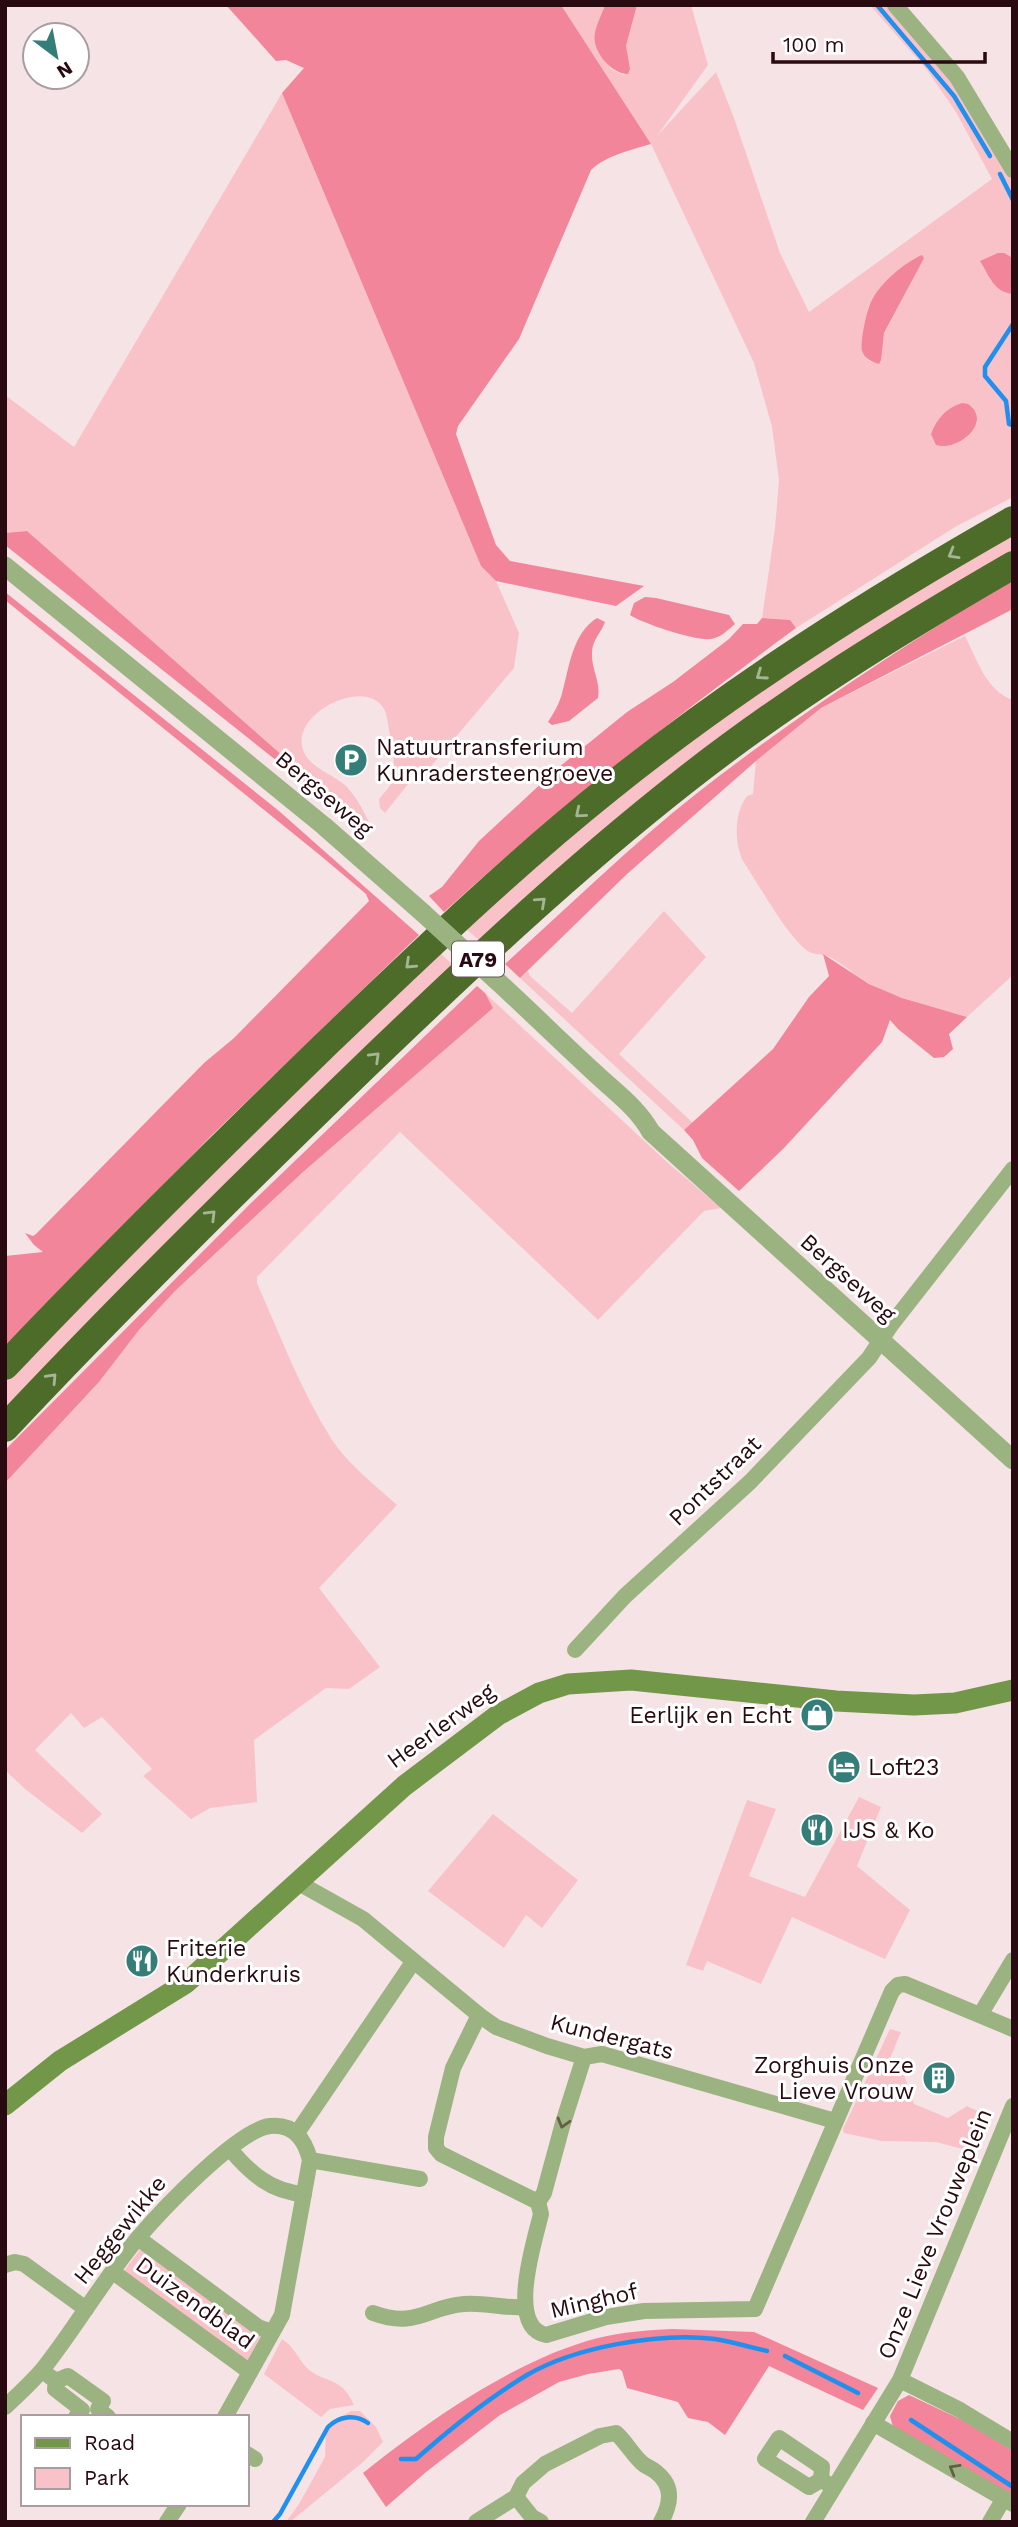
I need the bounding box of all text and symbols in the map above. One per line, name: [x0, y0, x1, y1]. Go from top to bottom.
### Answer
north arrow: [21, 21, 91, 91]
scale bar: [773, 21, 985, 65]
text: 100 m: [783, 32, 845, 57]
text: N: [53, 57, 77, 83]
one-way arrow: [948, 546, 961, 559]
one-way arrow: [756, 667, 769, 679]
place label: Natuurtransferium Kunradersteengroeve: [376, 734, 613, 787]
parking icon: Natuurtransferium Kunradersteengroeve: [332, 741, 370, 779]
street label: Bergseweg: [270, 745, 379, 843]
one-way arrow: [575, 805, 588, 817]
one-way arrow: [533, 898, 546, 910]
road number: A79: [452, 942, 504, 976]
one-way arrow: [405, 956, 418, 969]
one-way arrow: [366, 1053, 379, 1066]
one-way arrow: [203, 1211, 216, 1224]
street label: Bergseweg: [795, 1228, 902, 1328]
one-way arrow: [44, 1373, 56, 1386]
street label: Pontstraat: [663, 1430, 767, 1531]
street label: Heerlerweg: [382, 1677, 501, 1774]
shop icon: Eerlijk en Echt: [798, 1696, 836, 1734]
place label: Eerlijk en Echt: [629, 1702, 792, 1729]
hotel icon: Loft23: [825, 1748, 863, 1786]
place label: Loft23: [868, 1754, 939, 1781]
restaurant icon: IJS & Ko: [798, 1811, 836, 1849]
place label: IJS & Ko: [842, 1817, 935, 1844]
place label: Friterie Kunderkruis: [166, 1935, 301, 1988]
restaurant icon: Friterie Kunderkruis: [123, 1942, 161, 1980]
street label: Kundergats: [548, 2009, 676, 2065]
place label: Zorghuis Onze Lieve Vrouw: [754, 2052, 914, 2105]
building icon: Zorghuis Onze Lieve Vrouw: [920, 2059, 958, 2097]
street label: Onze Lieve Vrouweplein: [872, 2105, 998, 2363]
one-way arrow: [557, 2116, 572, 2128]
street label: Heggewikke: [68, 2170, 172, 2290]
street label: Duizendblad: [131, 2251, 259, 2355]
street label: Minghof: [548, 2278, 640, 2324]
legend: [21, 2415, 248, 2506]
text: Road: [84, 2430, 135, 2455]
one-way arrow: [948, 2464, 961, 2477]
text: Park: [84, 2465, 129, 2490]

